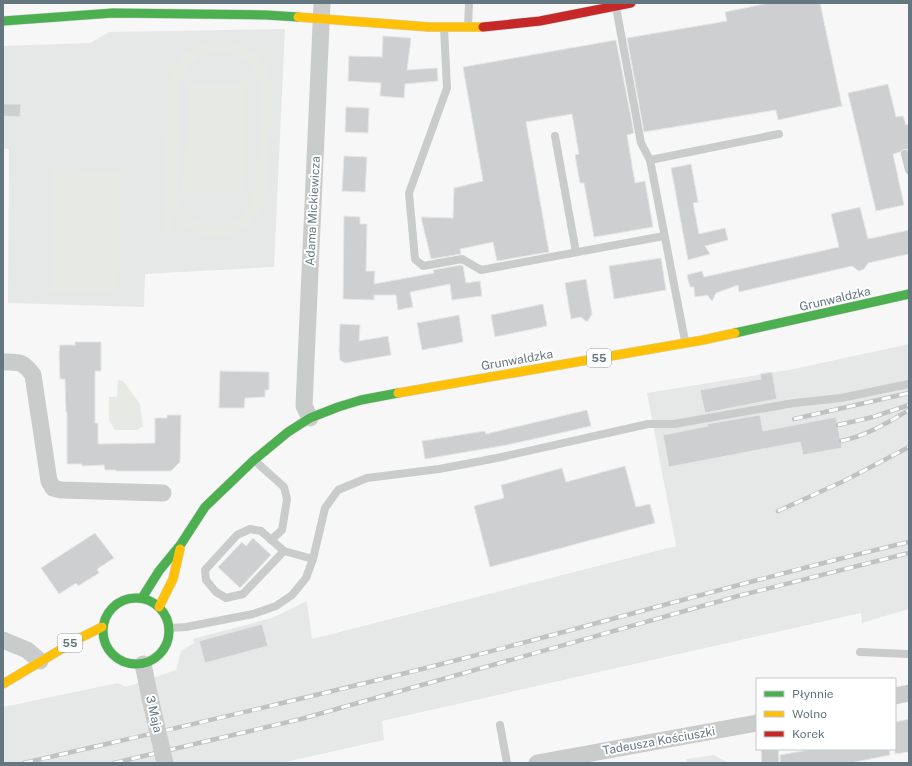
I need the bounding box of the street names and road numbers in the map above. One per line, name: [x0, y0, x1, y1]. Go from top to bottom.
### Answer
street label: Adama Mickiewicza: [303, 156, 323, 266]
street label: Grunwaldzka: [798, 284, 872, 314]
street label: Grunwaldzka: [480, 347, 554, 373]
road number: 55: [587, 349, 611, 367]
road number: 55: [58, 634, 82, 652]
street label: 3 Maja: [143, 694, 165, 734]
street label: Tadeusza Kościuszki: [602, 724, 716, 758]

